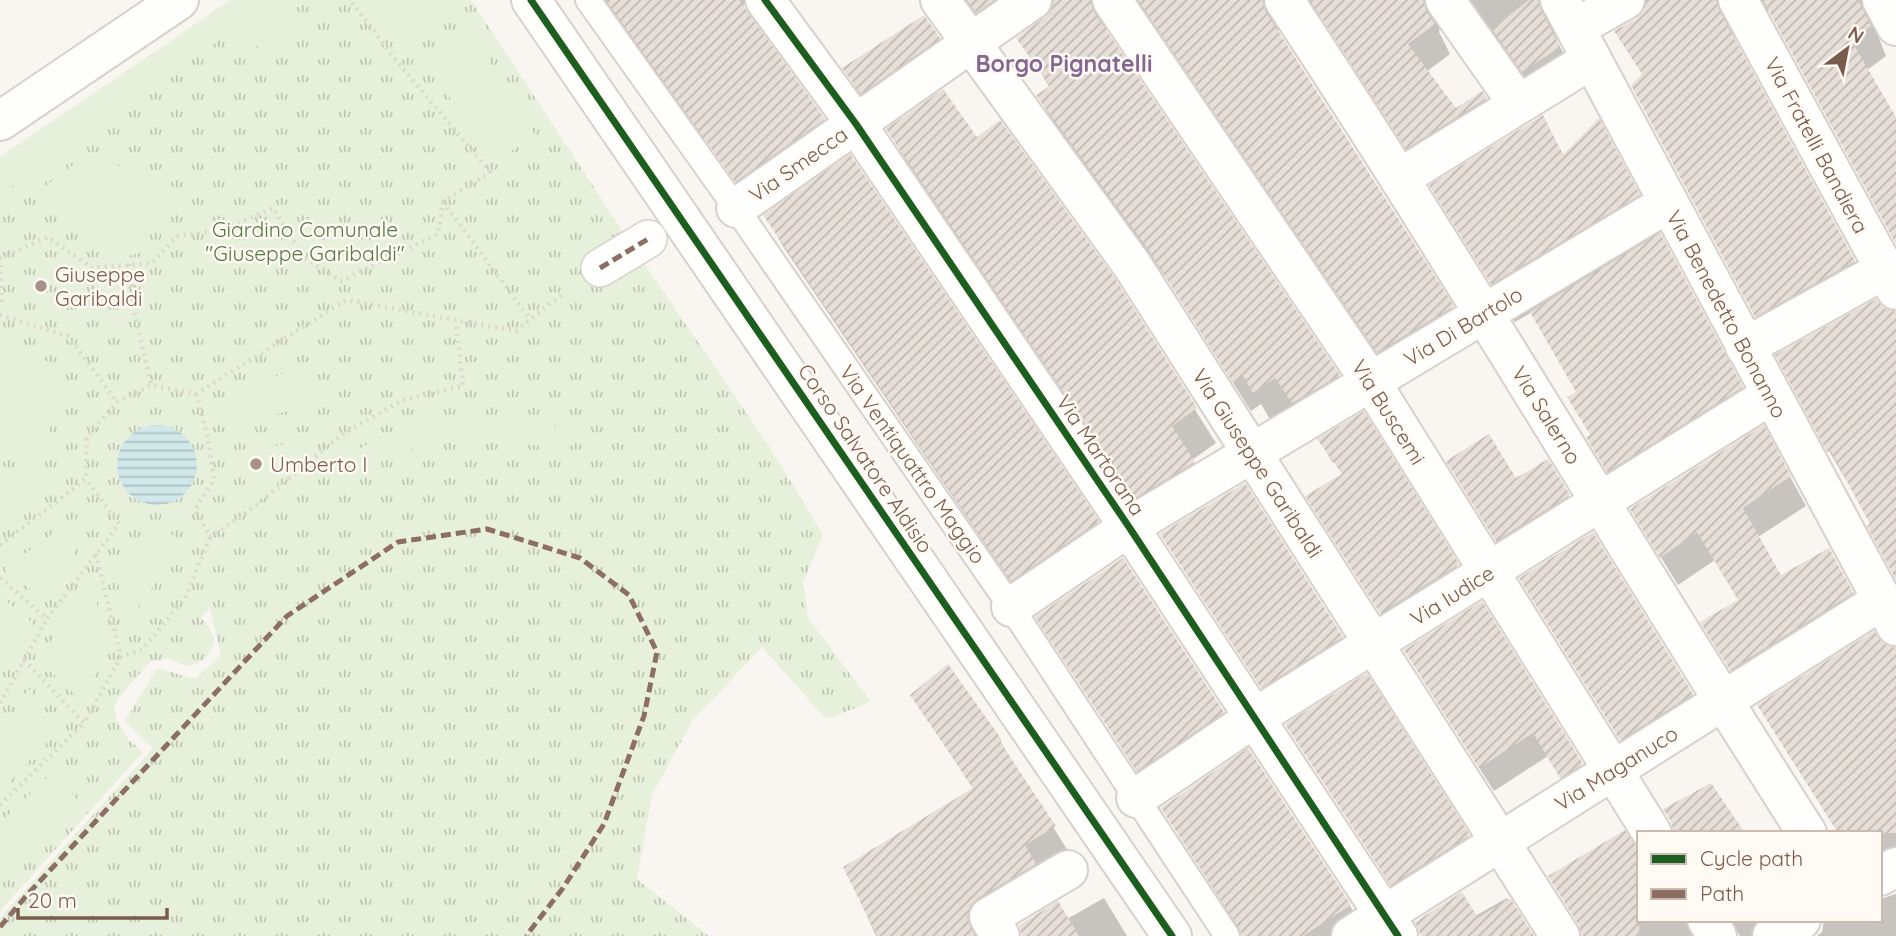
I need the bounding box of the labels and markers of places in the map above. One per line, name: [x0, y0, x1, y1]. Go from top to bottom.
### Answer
place label: Giuseppe Garibaldi: [55, 261, 145, 311]
marker: Giuseppe Garibaldi: [33, 278, 49, 294]
place label: Umberto I: [270, 451, 367, 477]
marker: Umberto I: [248, 456, 264, 472]

